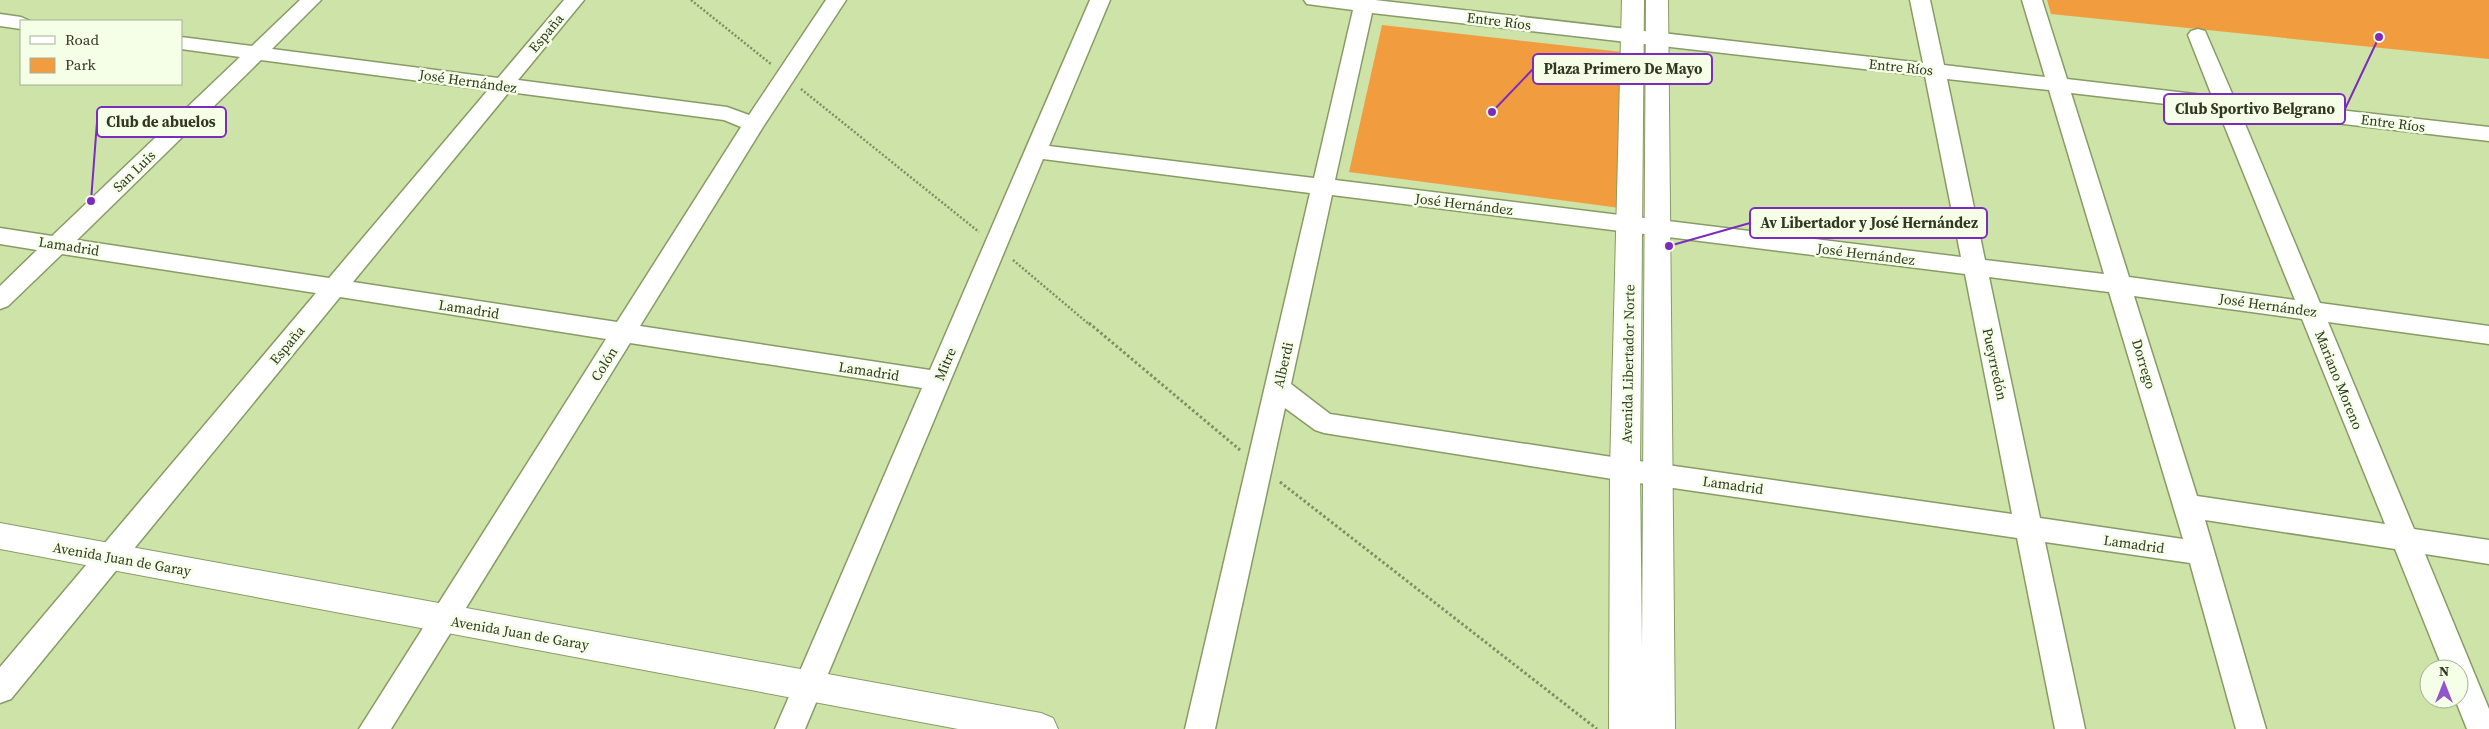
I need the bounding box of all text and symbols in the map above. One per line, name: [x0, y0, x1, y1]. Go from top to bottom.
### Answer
street label: Entre Ríos: [1466, 7, 1532, 35]
street label: España: [524, 9, 569, 57]
legend: [20, 20, 182, 85]
text: Road: [65, 29, 99, 50]
text: Park: [65, 54, 97, 75]
callout: Plaza Primero De Mayo: [1533, 54, 1712, 84]
street label: Entre Ríos: [1868, 54, 1934, 80]
text: Plaza Primero De Mayo: [1544, 58, 1703, 79]
street label: José Hernández: [417, 64, 519, 98]
callout: Club Sportivo Belgrano: [2164, 94, 2345, 124]
text: Club Sportivo Belgrano: [2175, 98, 2336, 119]
callout: Club de abuelos: [97, 107, 226, 137]
street label: Entre Ríos: [2360, 109, 2426, 137]
text: Club de abuelos: [106, 111, 216, 132]
street label: San Luis: [108, 146, 160, 196]
street label: José Hernández: [1413, 188, 1515, 220]
callout: Av Libertador y José Hernández: [1750, 208, 1987, 238]
text: Av Libertador y José Hernández: [1760, 212, 1978, 233]
street label: Lamadrid: [37, 231, 101, 261]
street label: José Hernández: [1815, 238, 1917, 270]
street label: Avenida Libertador Norte: [1617, 284, 1639, 444]
street label: José Hernández: [2217, 288, 2319, 322]
street label: Lamadrid: [437, 294, 501, 324]
street label: España: [265, 321, 310, 369]
street label: Pueyrredón: [1978, 326, 2013, 402]
street label: Mariano Moreno: [2310, 328, 2368, 433]
street label: Dorrego: [2127, 337, 2161, 392]
street label: Alberdi: [1268, 340, 1298, 390]
street label: Colón: [586, 343, 622, 385]
street label: Mitre: [929, 344, 961, 384]
street label: Lamadrid: [837, 356, 901, 386]
street label: Lamadrid: [1701, 471, 1765, 499]
street label: Lamadrid: [2102, 530, 2166, 558]
street label: Avenida Juan de Garay: [51, 537, 193, 581]
street label: Avenida Juan de Garay: [449, 611, 591, 655]
north arrow: [2419, 659, 2469, 709]
text: N: [2439, 661, 2449, 681]

